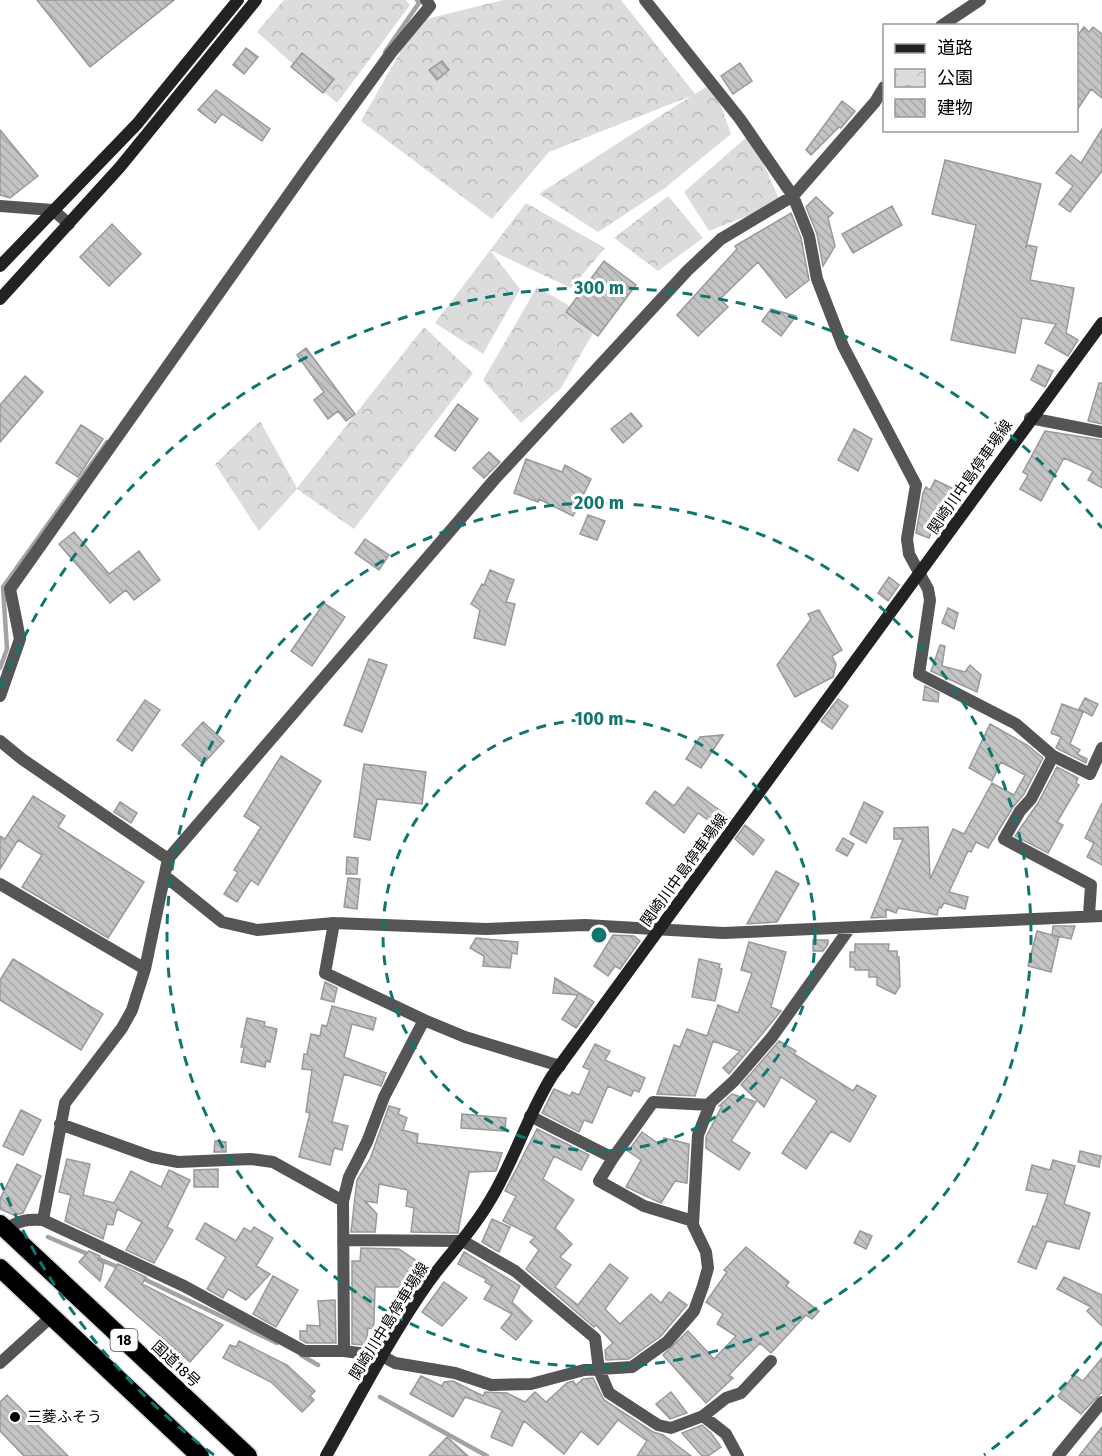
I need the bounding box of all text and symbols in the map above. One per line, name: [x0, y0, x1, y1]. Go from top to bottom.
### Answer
legend: [883, 24, 1078, 132]
text: 道路: [937, 37, 973, 59]
text: 公園: [937, 67, 973, 89]
text: 建物: [937, 97, 973, 119]
text: 300 m: [573, 277, 624, 299]
street label: 関崎川中島停車場線: [924, 417, 1016, 537]
text: 200 m: [574, 492, 624, 514]
text: 100 m: [575, 708, 623, 730]
street label: 関崎川中島停車場線: [637, 810, 731, 930]
centre of rings: [589, 925, 609, 945]
street label: 関崎川中島停車場線: [346, 1259, 432, 1383]
road number: 18: [110, 1329, 138, 1351]
street label: 国道18号: [148, 1337, 204, 1391]
place label: 三菱ふそう: [27, 1408, 102, 1426]
marker: 三菱ふそう: [8, 1410, 22, 1424]

